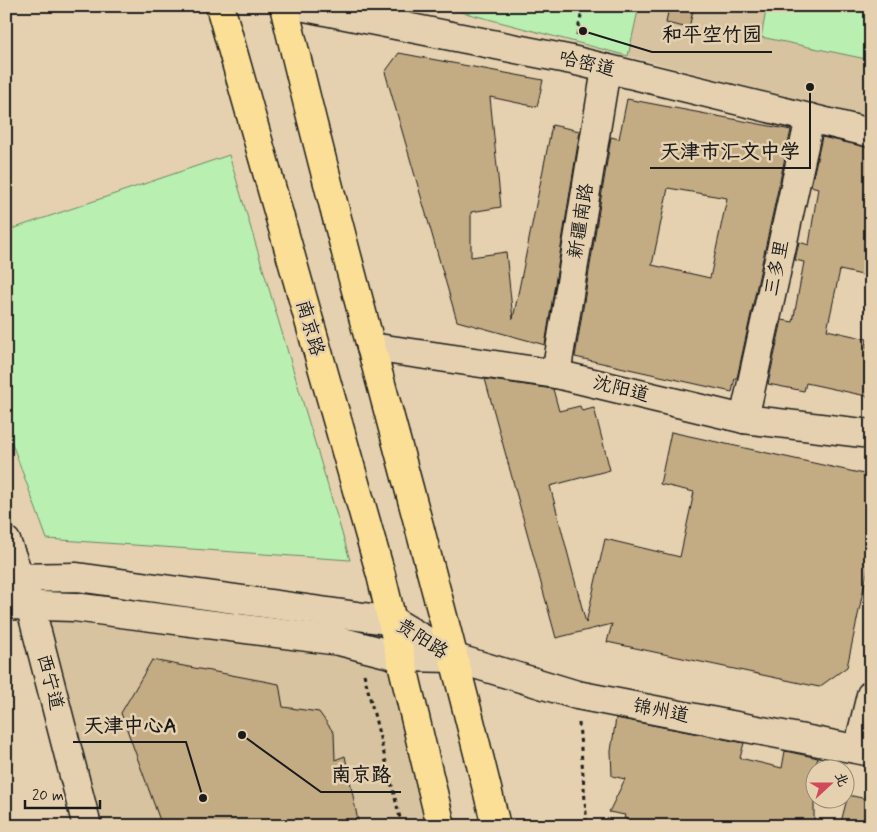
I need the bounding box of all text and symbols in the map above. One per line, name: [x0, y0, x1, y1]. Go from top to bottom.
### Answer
callout: 和平空竹园: [652, 17, 772, 52]
text: 和平空竹园: [662, 22, 762, 49]
street label: 哈密道: [556, 45, 618, 83]
callout: 天津市汇文中学: [650, 133, 810, 168]
text: 天津市汇文中学: [660, 139, 800, 166]
street label: 新疆南路: [563, 182, 599, 260]
street label: 三多里: [759, 238, 795, 298]
street label: 南京路: [290, 297, 330, 359]
street label: 沈阳道: [590, 370, 652, 408]
street label: 贵阳路: [391, 613, 453, 665]
street label: 西宁道: [31, 651, 69, 713]
street label: 锦州道: [631, 693, 691, 729]
callout: 天津中心A: [73, 707, 186, 742]
text: 天津中心A: [83, 713, 177, 740]
callout: 南京路: [321, 757, 401, 792]
north arrow: [804, 760, 854, 810]
text: 南京路: [331, 762, 391, 789]
text: 北: [830, 770, 852, 789]
scale bar: [25, 777, 100, 809]
text: 20 m: [32, 786, 64, 806]

